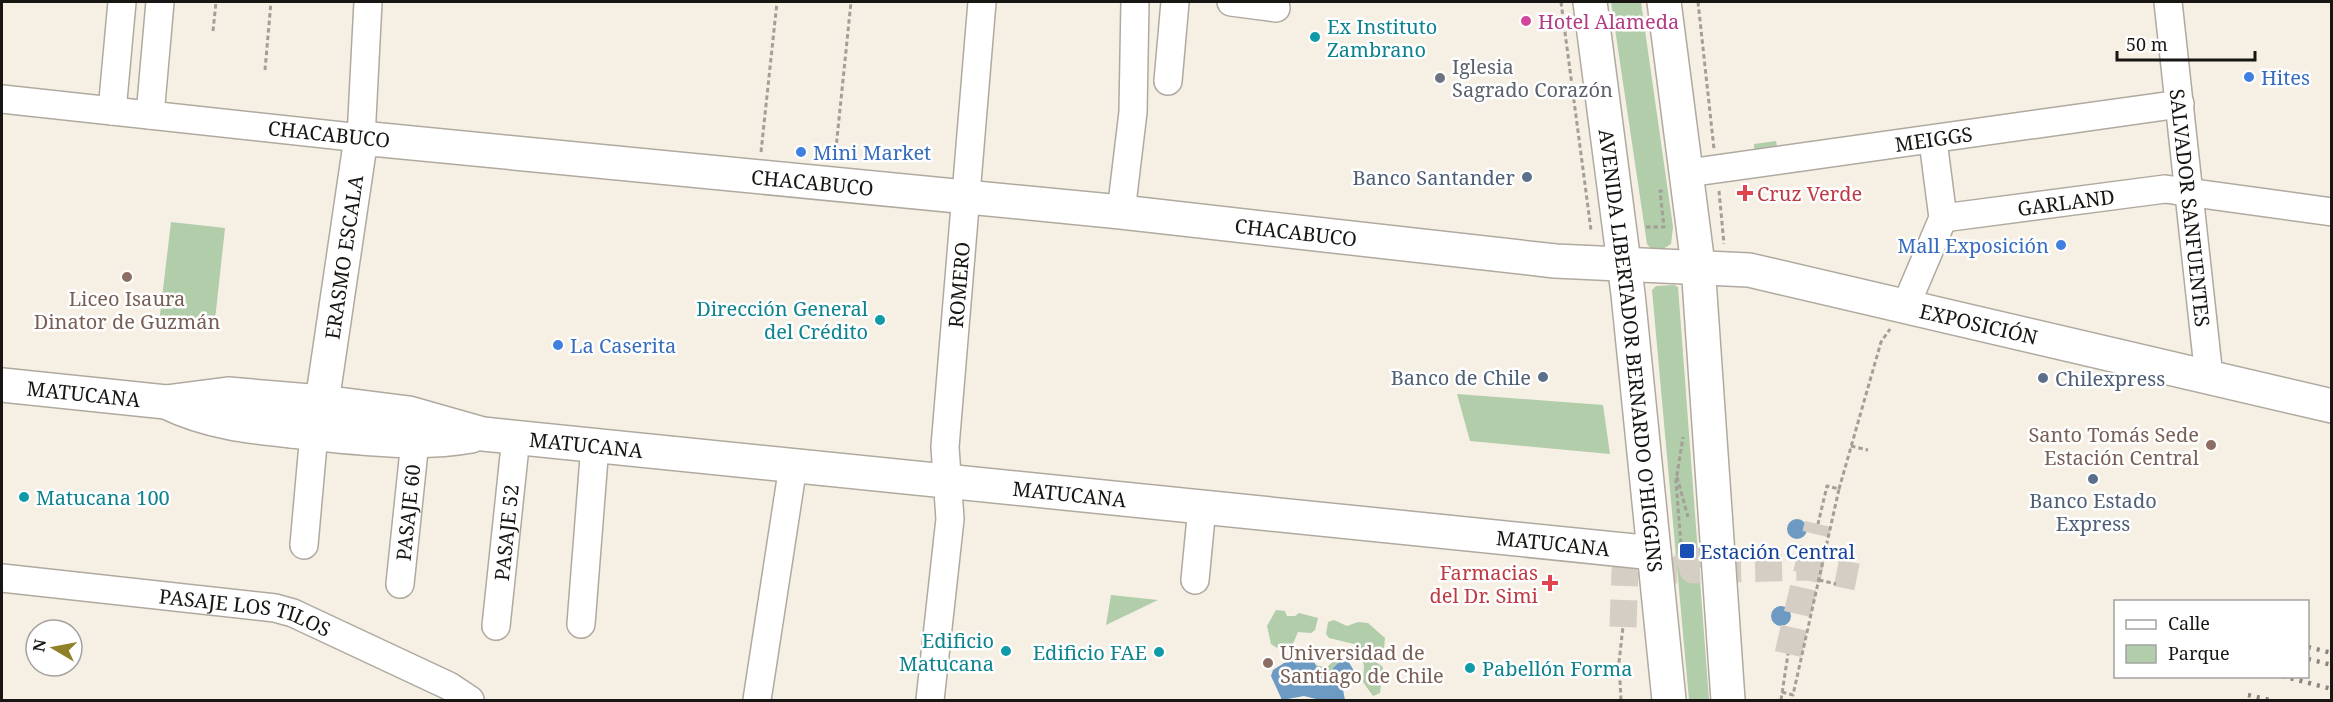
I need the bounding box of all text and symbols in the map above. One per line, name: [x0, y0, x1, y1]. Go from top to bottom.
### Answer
place label: Hotel Alameda: [1538, 8, 1679, 35]
place label: Ex Instituto Zambrano: [1327, 13, 1437, 63]
marker: Hotel Alameda: [1519, 14, 1533, 28]
scale bar: [2117, 24, 2255, 62]
marker: Ex Instituto Zambrano: [1308, 30, 1322, 44]
text: 50 m: [2126, 32, 2168, 56]
place label: Iglesia Sagrado Corazón: [1452, 53, 1613, 103]
place label: Hites: [2261, 64, 2310, 91]
marker: Hites: [2242, 70, 2256, 84]
marker: Iglesia Sagrado Corazón: [1433, 71, 1447, 85]
street label: SALVADOR SANFUENTES: [2164, 87, 2217, 328]
street label: CHACABUCO: [267, 114, 391, 154]
street label: MEIGGS: [1893, 120, 1974, 157]
street label: AVENIDA LIBERTADOR BERNARDO O'HIGGINS: [1593, 127, 1670, 573]
place label: Mini Market: [813, 139, 931, 166]
marker: Mini Market: [794, 145, 808, 159]
street label: CHACABUCO: [750, 163, 875, 201]
place label: Banco Santander: [1353, 164, 1516, 191]
marker: Banco Santander: [1520, 170, 1534, 184]
street label: ERASMO ESCALA: [318, 172, 369, 341]
place label: Cruz Verde: [1757, 180, 1862, 207]
street label: GARLAND: [2016, 182, 2116, 222]
marker: Cruz Verde: [1738, 186, 1752, 200]
street label: CHACABUCO: [1233, 211, 1358, 252]
place label: Mall Exposición: [1897, 232, 2049, 259]
marker: Mall Exposición: [2054, 238, 2068, 252]
street label: ROMERO: [941, 241, 976, 329]
marker: Liceo Isaura Dinator de Guzmán: [120, 270, 134, 284]
place label: Liceo Isaura Dinator de Guzmán: [34, 285, 220, 335]
place label: Dirección General del Crédito: [696, 295, 868, 345]
street label: EXPOSICIÓN: [1917, 297, 2041, 350]
marker: Dirección General del Crédito: [873, 313, 887, 327]
place label: La Caserita: [570, 332, 676, 359]
marker: La Caserita: [551, 338, 565, 352]
place label: Banco de Chile: [1391, 364, 1531, 391]
place label: Chilexpress: [2055, 365, 2165, 392]
marker: Banco de Chile: [1536, 370, 1550, 384]
marker: Chilexpress: [2036, 371, 2050, 385]
street label: MATUCANA: [25, 374, 143, 413]
place label: Santo Tomás Sede Estación Central: [2028, 421, 2199, 471]
street label: MATUCANA: [528, 425, 645, 464]
marker: Santo Tomás Sede Estación Central: [2204, 438, 2218, 452]
street label: PASAJE 60: [389, 463, 426, 562]
marker: Banco Estado Express: [2086, 472, 2100, 486]
street label: MATUCANA: [1012, 474, 1129, 513]
street label: PASAJE 52: [487, 483, 524, 582]
place label: Matucana 100: [36, 484, 170, 511]
place label: Banco Estado Express: [2029, 487, 2157, 537]
marker: Matucana 100: [17, 490, 31, 504]
street label: MATUCANA: [1495, 524, 1612, 562]
place label: Estación Central: [1700, 538, 1855, 565]
marker: Estación Central: [1678, 542, 1696, 560]
place label: Farmacias del Dr. Simi: [1429, 559, 1539, 609]
marker: Farmacias del Dr. Simi: [1543, 576, 1557, 590]
street label: PASAJE LOS TILOS: [158, 582, 335, 642]
legend: [2114, 600, 2309, 678]
text: Calle: [2168, 611, 2210, 635]
north arrow: [24, 618, 84, 678]
place label: Edificio Matucana: [899, 627, 994, 677]
text: N: [27, 637, 51, 654]
place label: Edificio FAE: [1033, 639, 1147, 666]
place label: Universidad de Santiago de Chile: [1280, 639, 1444, 689]
text: Parque: [2168, 641, 2230, 665]
marker: Edificio Matucana: [999, 644, 1013, 658]
marker: Edificio FAE: [1152, 645, 1166, 659]
place label: Pabellón Forma: [1482, 655, 1632, 682]
marker: Universidad de Santiago de Chile: [1261, 656, 1275, 670]
marker: Pabellón Forma: [1463, 661, 1477, 675]

